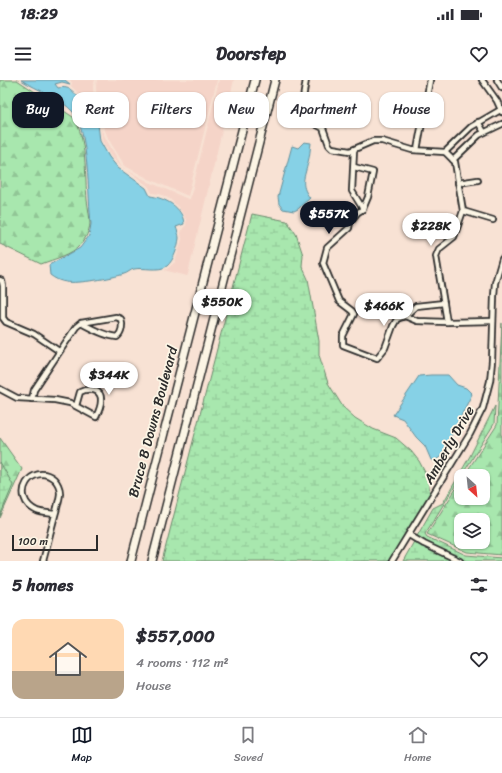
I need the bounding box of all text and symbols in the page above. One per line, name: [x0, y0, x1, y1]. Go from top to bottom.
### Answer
text: 18:29: [20, 1, 58, 27]
text: Doorstep: [216, 38, 286, 70]
icon: menu: [12, 43, 34, 65]
icon: heart: [468, 43, 490, 65]
chip: Buy: [12, 92, 64, 128]
chip: Rent: [72, 92, 129, 128]
chip: Filters: [137, 92, 206, 128]
chip: New: [214, 92, 269, 128]
chip: Apartment: [277, 92, 371, 128]
chip: House: [379, 92, 444, 128]
pin: $557K: [301, 201, 357, 235]
text: $557K: [309, 202, 349, 225]
pin: $228K: [403, 213, 459, 247]
text: $228K: [411, 214, 451, 237]
pin: $550K: [194, 289, 250, 323]
text: $550K: [202, 290, 242, 313]
pin: $466K: [356, 293, 412, 327]
text: $466K: [364, 294, 404, 317]
street label: Bruce B Downs Boulevard: [121, 342, 186, 500]
pin: $344K: [81, 362, 137, 396]
text: $344K: [89, 363, 129, 386]
street label: Amberly Drive: [416, 401, 482, 490]
north arrow: [454, 469, 490, 505]
map controls: [454, 469, 490, 549]
button: layers: [454, 513, 490, 549]
text: 100 m: [18, 532, 48, 551]
scale bar: [12, 533, 98, 552]
text: 5 homes: [12, 570, 73, 600]
icon: filters: [468, 574, 490, 596]
text: $557,000: [136, 621, 215, 651]
icon: home: [44, 635, 92, 683]
icon: heart: [468, 648, 490, 670]
text: 4 rooms · 112 m²: [136, 651, 229, 674]
text: House: [136, 674, 171, 697]
tab: Map: [71, 724, 93, 767]
tab: Saved: [234, 724, 263, 767]
tab: Home: [404, 724, 431, 767]

